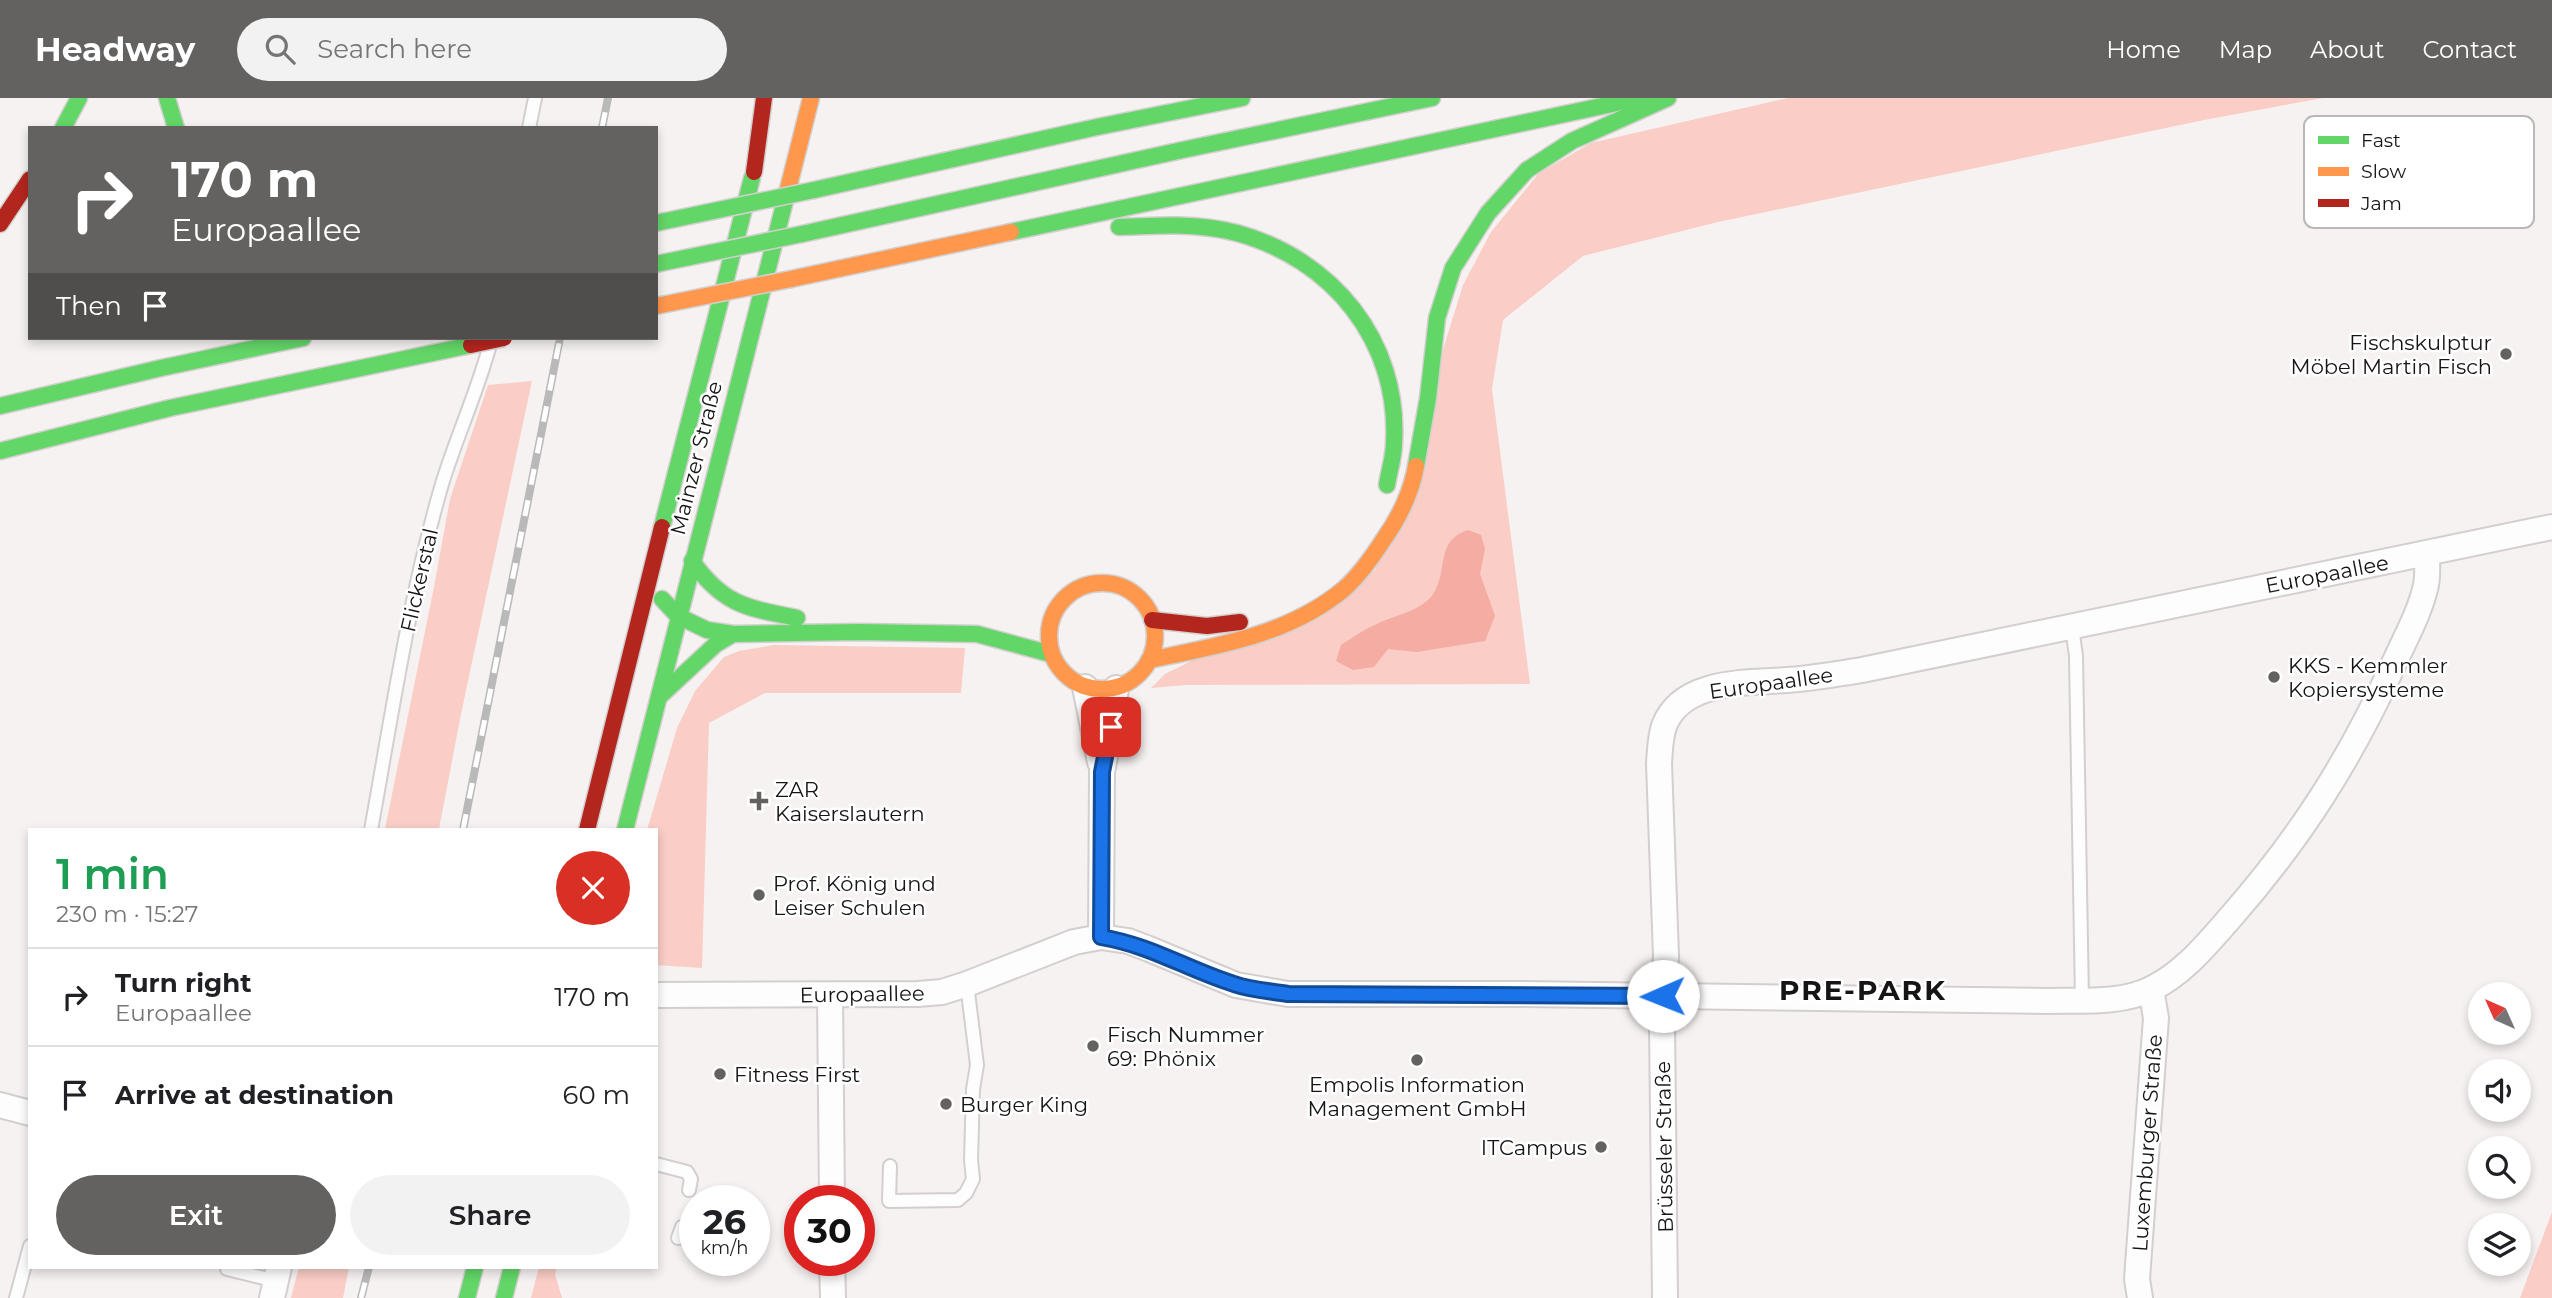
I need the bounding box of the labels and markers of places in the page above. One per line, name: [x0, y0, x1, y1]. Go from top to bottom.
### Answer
place label: Fischskulptur Möbel Martin Fisch: [2291, 330, 2492, 379]
marker: Fischskulptur Möbel Martin Fisch: [2498, 346, 2514, 362]
place label: KKS - Kemmler Kopiersysteme: [2288, 653, 2448, 702]
marker: KKS - Kemmler Kopiersysteme: [2266, 669, 2282, 685]
pin: [1081, 697, 1141, 757]
place label: ZAR Kaiserslautern: [775, 777, 925, 826]
marker: ZAR Kaiserslautern: [749, 791, 769, 811]
place label: Prof. König und Leiser Schulen: [773, 871, 936, 920]
marker: Prof. König und Leiser Schulen: [751, 887, 767, 903]
place label: Fisch Nummer 69: Phönix: [1107, 1022, 1264, 1071]
marker: Fisch Nummer 69: Phönix: [1085, 1038, 1101, 1054]
marker: Empolis Information Management GmbH: [1409, 1052, 1425, 1068]
place label: Fitness First: [734, 1062, 860, 1087]
marker: Fitness First: [712, 1066, 728, 1082]
place label: Empolis Information Management GmbH: [1307, 1072, 1527, 1121]
place label: Burger King: [960, 1092, 1088, 1117]
marker: Burger King: [938, 1096, 954, 1112]
place label: ITCampus: [1481, 1135, 1587, 1160]
marker: ITCampus: [1593, 1139, 1609, 1155]

